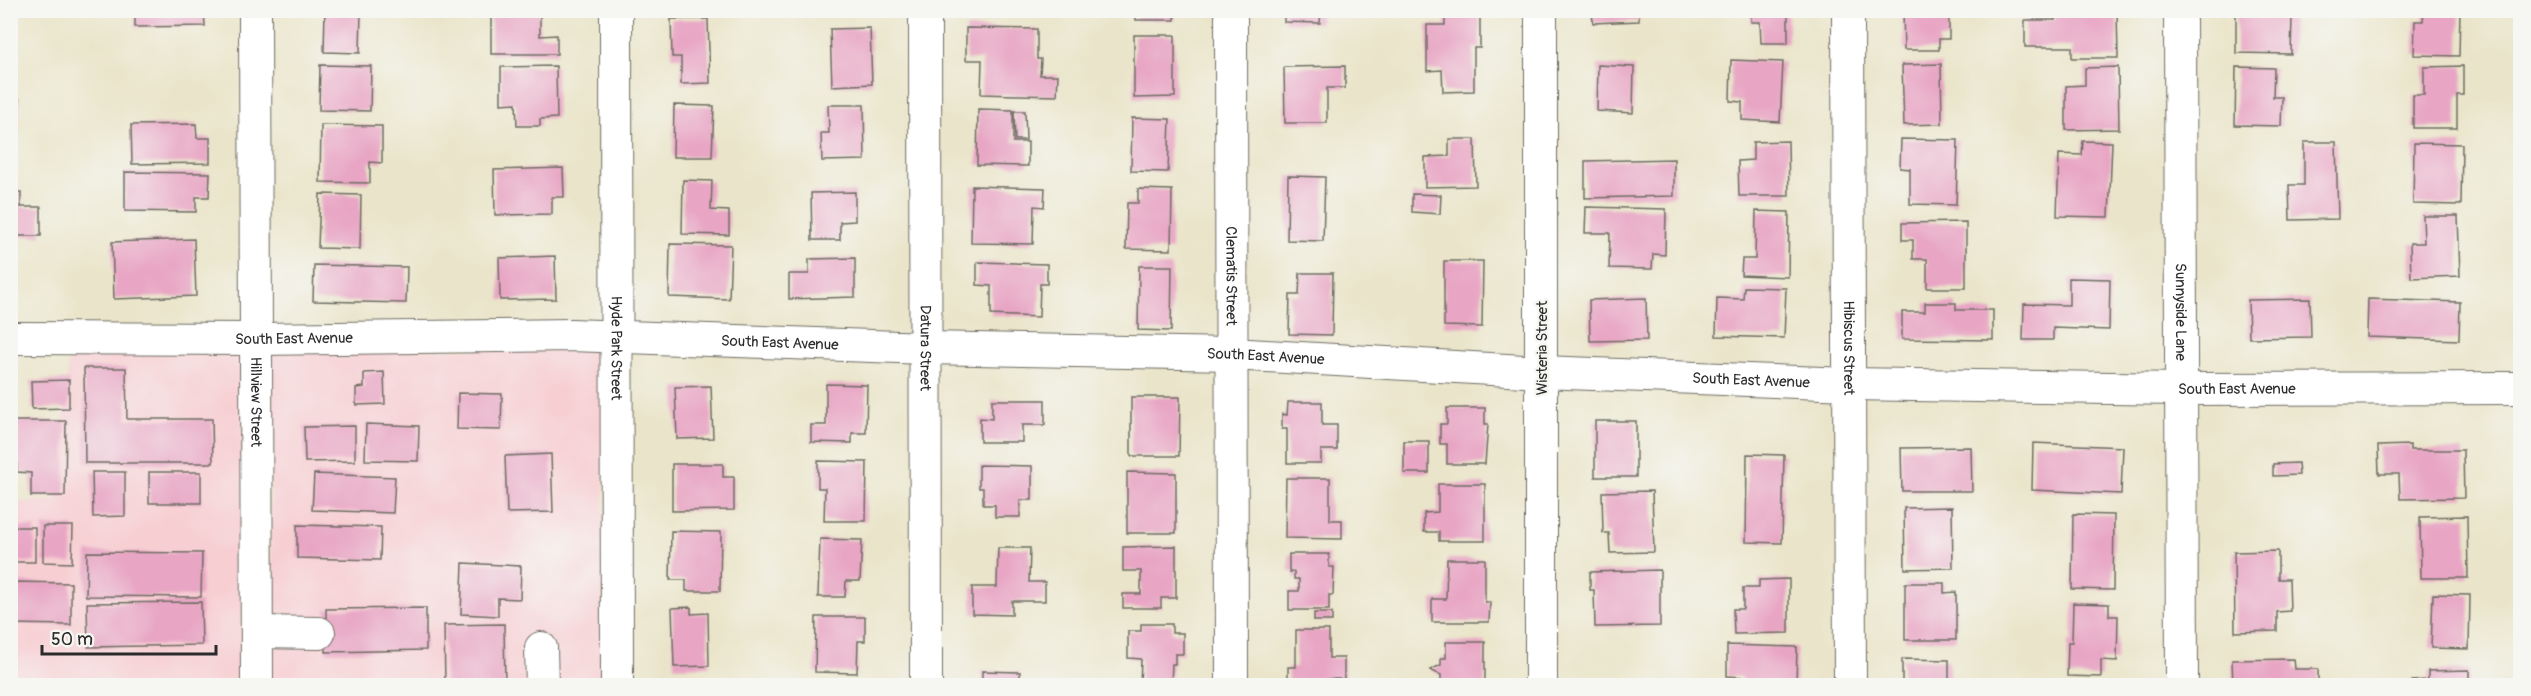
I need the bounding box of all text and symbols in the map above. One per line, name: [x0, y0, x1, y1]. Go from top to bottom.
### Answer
street label: Clematis Street: [1221, 226, 1240, 327]
street label: Sunnyside Lane: [2171, 263, 2190, 362]
street label: Hyde Park Street: [606, 296, 626, 401]
street label: Wisteria Street: [1533, 300, 1552, 395]
street label: Hibiscus Street: [1839, 301, 1858, 396]
street label: Datura Street: [915, 305, 935, 392]
street label: South East Avenue: [235, 329, 354, 349]
street label: South East Avenue: [721, 331, 840, 355]
street label: South East Avenue: [1207, 345, 1325, 369]
street label: Hillview Street: [246, 357, 265, 448]
street label: South East Avenue: [1692, 369, 1811, 392]
street label: South East Avenue: [2178, 380, 2296, 399]
scale bar: [42, 618, 216, 656]
text: 50 m: [51, 628, 93, 651]

